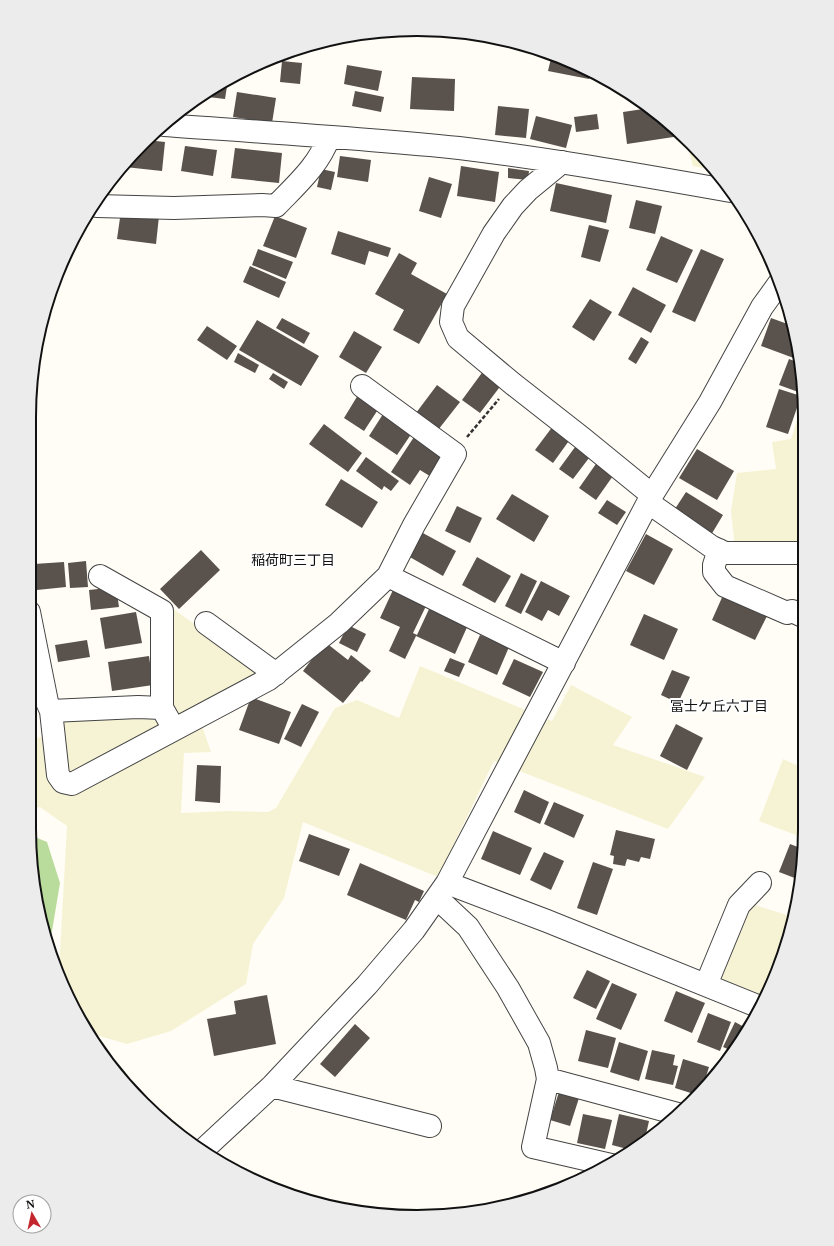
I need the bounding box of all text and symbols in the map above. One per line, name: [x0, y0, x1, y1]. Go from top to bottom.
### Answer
district label: 稲荷町三丁目: [251, 550, 335, 569]
district label: 冨士ケ丘六丁目: [670, 696, 768, 715]
north arrow: [12, 1194, 52, 1234]
text: N: [25, 1195, 36, 1212]

